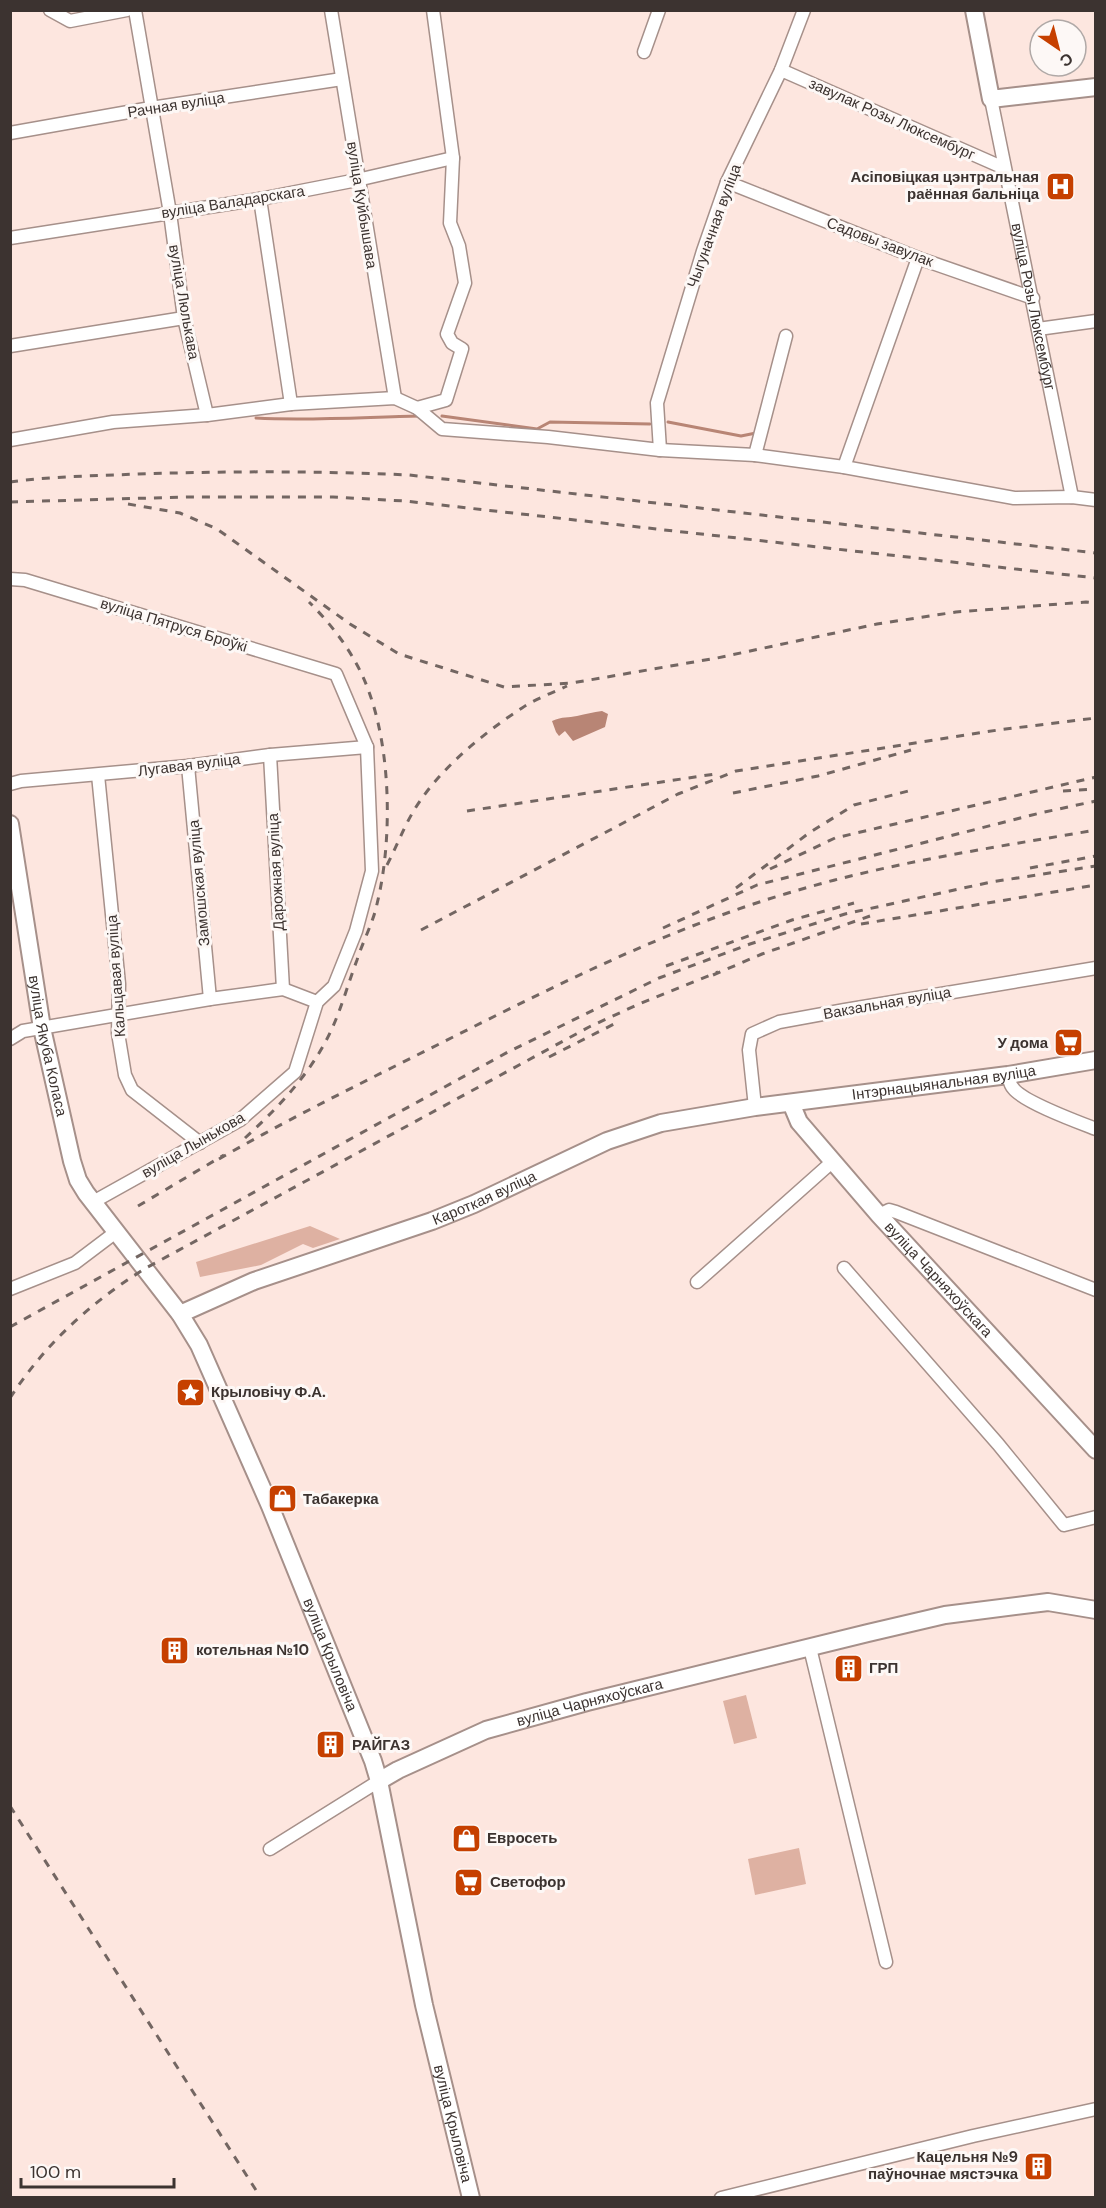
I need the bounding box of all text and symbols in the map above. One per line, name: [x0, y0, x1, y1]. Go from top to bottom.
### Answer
north arrow: [1028, 18, 1088, 78]
text: С: [1055, 48, 1077, 72]
street label: завулак Розы Люксембург: [806, 73, 979, 165]
street label: Рачная вуліца: [126, 87, 227, 123]
street label: вуліца Куйбышава: [342, 140, 382, 271]
street label: Чыгуначная вуліца: [682, 161, 746, 291]
place label: Асіповіцкая цэнтральная раённая бальніца: [851, 167, 1040, 204]
hospital icon: Асіповіцкая цэнтральная раённая бальніца: [1044, 170, 1076, 202]
street label: вуліца Валадарскага: [160, 181, 307, 223]
street label: Садовы завулак: [824, 212, 937, 272]
street label: вуліца Розы Люксембург: [1006, 221, 1060, 393]
street label: вуліца Люлькава: [164, 243, 204, 362]
street label: вуліца Пятруся Броўкі: [98, 593, 250, 657]
street label: Лугавая вуліца: [137, 749, 242, 781]
street label: Дарожная вуліца: [263, 812, 289, 931]
street label: Замошская вуліца: [183, 818, 214, 947]
street label: Кальцавая вуліца: [102, 913, 130, 1038]
street label: вуліца Якуба Коласа: [24, 974, 72, 1119]
street label: Вакзальная вуліца: [822, 982, 953, 1024]
supermarket icon: У дома: [1053, 1027, 1085, 1059]
place label: У дома: [997, 1033, 1049, 1053]
street label: Інтэрнацыянальная вуліца: [851, 1060, 1038, 1105]
street label: вуліца Лынькова: [138, 1107, 249, 1183]
street label: Кароткая вуліца: [430, 1166, 540, 1230]
street label: вуліца Чарняхоўскага: [880, 1217, 997, 1342]
place icon: Крыловічу Ф.А.: [174, 1376, 206, 1408]
place label: Крыловічу Ф.А.: [211, 1382, 326, 1402]
shop icon: Табакерка: [266, 1483, 298, 1515]
place label: Табакерка: [303, 1489, 379, 1509]
street label: вуліца Крыловіча: [298, 1595, 362, 1715]
building icon: котельная №10: [159, 1634, 191, 1666]
place label: котельная №10: [196, 1640, 309, 1660]
building icon: ГРП: [832, 1652, 864, 1684]
place label: ГРП: [869, 1658, 898, 1678]
street label: вуліца Чарняхоўскага: [514, 1674, 666, 1731]
building icon: РАЙГАЗ: [315, 1729, 347, 1761]
place label: РАЙГАЗ: [352, 1735, 410, 1755]
shop icon: Евросеть: [450, 1822, 482, 1854]
place label: Евросеть: [487, 1828, 557, 1848]
supermarket icon: Светофор: [453, 1866, 485, 1898]
place label: Светофор: [490, 1872, 566, 1892]
street label: вуліца Крыловіча: [429, 2063, 477, 2185]
place label: Кацельня №9 паўночнае мястэчка: [868, 2147, 1019, 2184]
building icon: Кацельня №9 паўночнае мястэчка: [1023, 2150, 1055, 2182]
scale bar: [21, 2151, 174, 2189]
text: 100 m: [30, 2160, 81, 2184]

